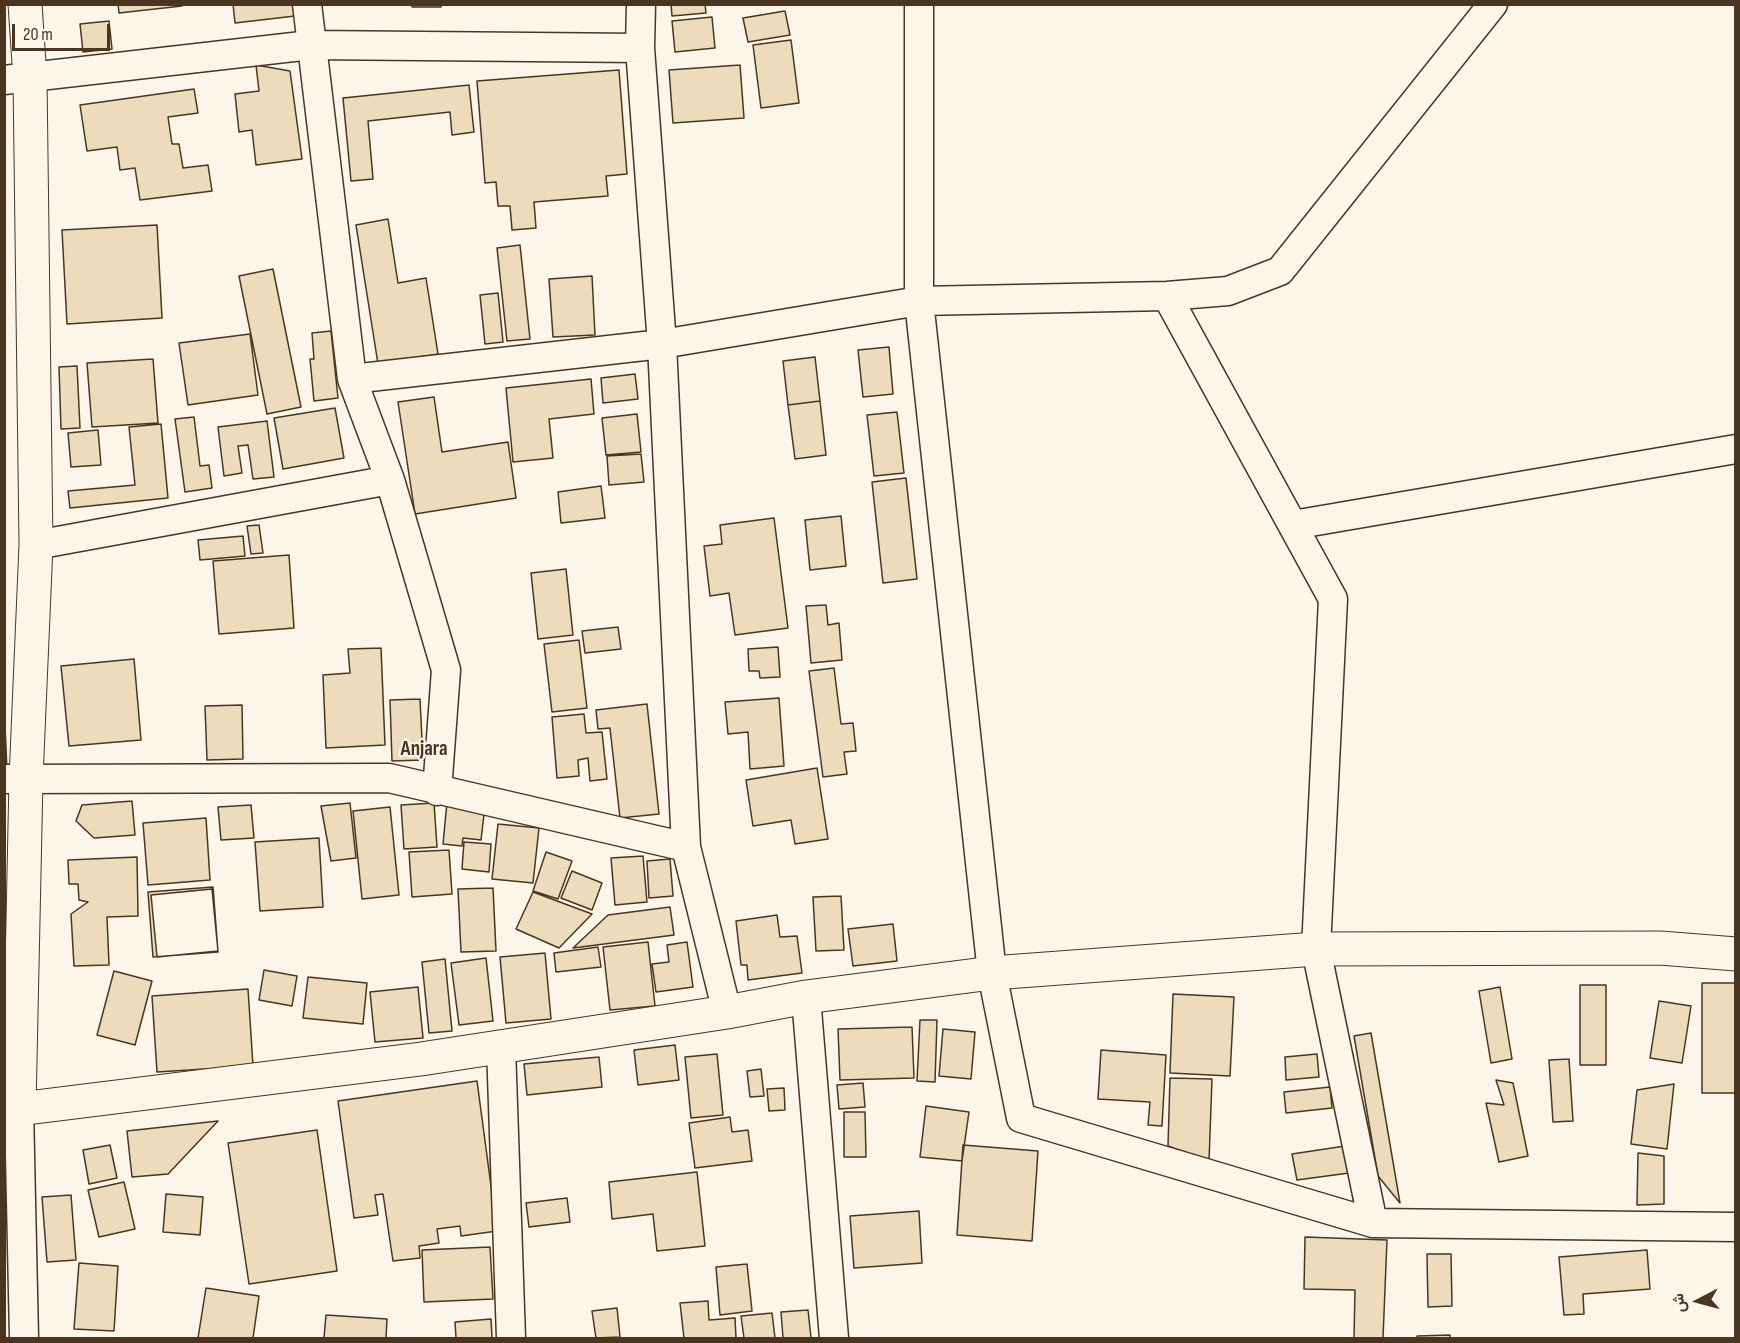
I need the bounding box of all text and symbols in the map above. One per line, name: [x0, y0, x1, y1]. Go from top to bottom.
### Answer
scale bar: [15, 12, 112, 50]
text: 20 m: [23, 24, 53, 45]
district label: Anjara: [400, 737, 448, 763]
north arrow: [1668, 1271, 1728, 1331]
text: ش: [1669, 1292, 1690, 1313]

